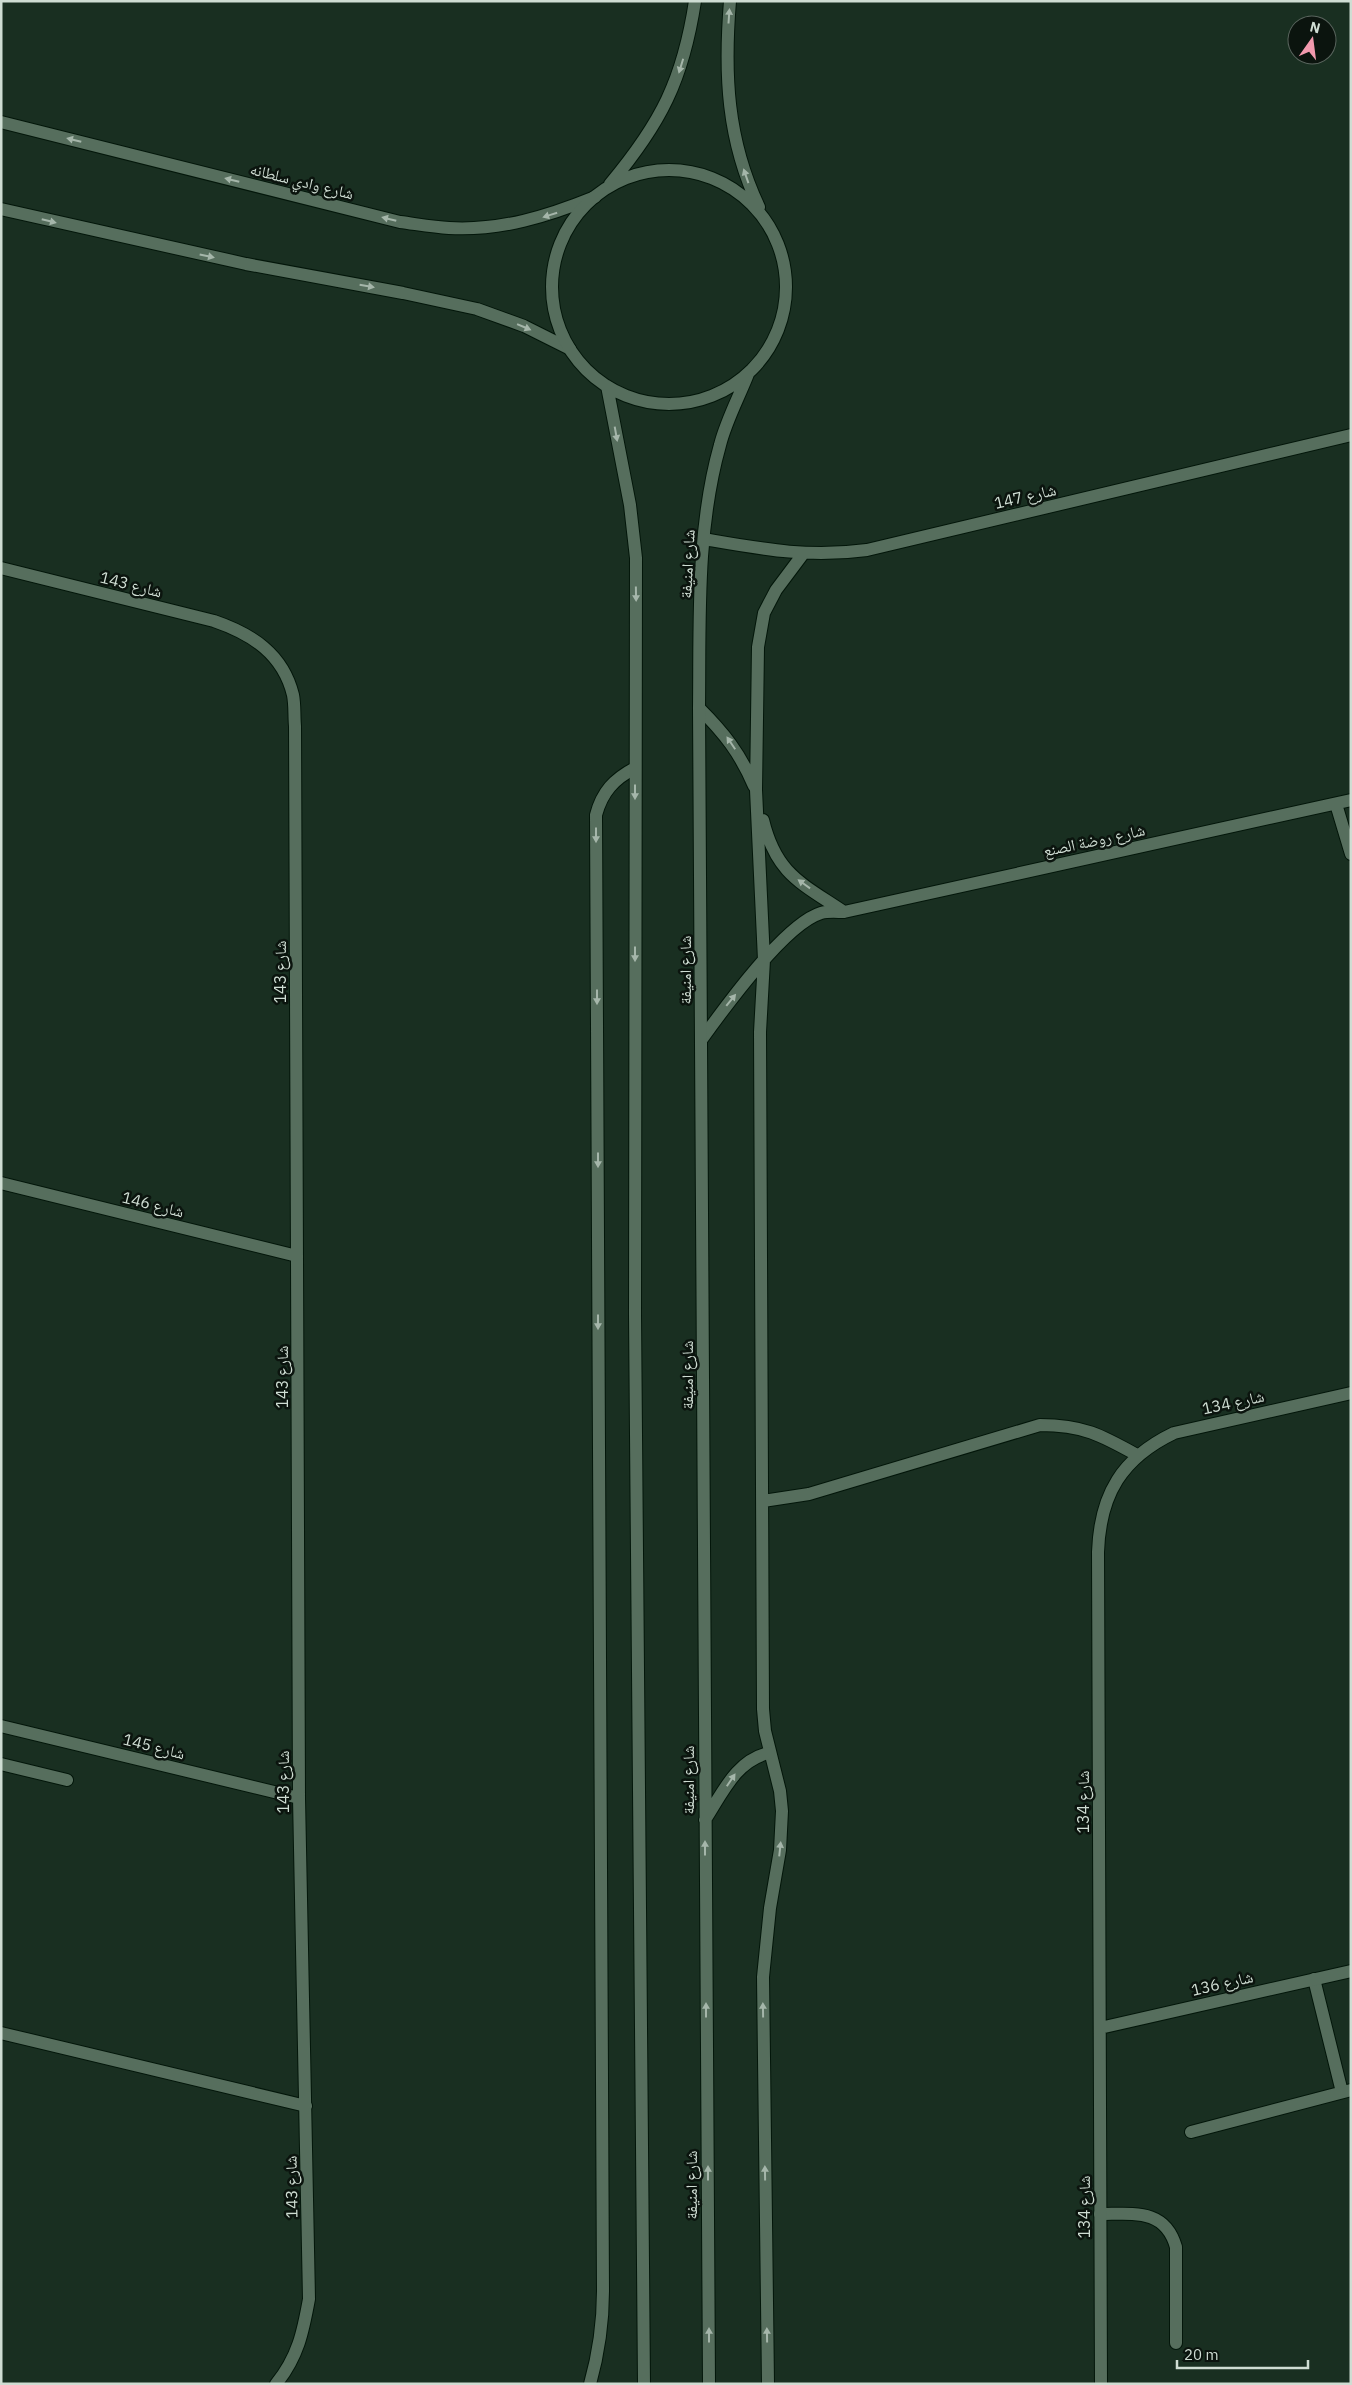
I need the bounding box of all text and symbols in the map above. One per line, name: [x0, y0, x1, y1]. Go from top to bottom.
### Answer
one-way arrow: [725, 7, 733, 23]
north arrow: [1287, 15, 1337, 65]
text: N: [1308, 17, 1322, 37]
one-way arrow: [676, 58, 684, 73]
one-way arrow: [67, 136, 82, 144]
street label: شارع وادي سلطانه: [247, 158, 356, 206]
one-way arrow: [741, 168, 749, 183]
one-way arrow: [224, 176, 239, 184]
one-way arrow: [542, 211, 557, 219]
one-way arrow: [382, 215, 397, 223]
one-way arrow: [41, 217, 56, 225]
one-way arrow: [200, 252, 215, 260]
one-way arrow: [359, 283, 375, 291]
one-way arrow: [517, 323, 531, 331]
one-way arrow: [612, 426, 620, 442]
street label: شارع 147: [992, 479, 1058, 514]
street label: شارع امنيفة: [675, 529, 700, 599]
street label: شارع 143: [98, 567, 164, 602]
one-way arrow: [633, 587, 641, 603]
one-way arrow: [726, 737, 736, 750]
one-way arrow: [631, 784, 639, 800]
street label: شارع روضة الصنع: [1041, 819, 1147, 862]
one-way arrow: [592, 827, 600, 843]
one-way arrow: [797, 879, 811, 889]
street label: شارع امنيفة: [675, 935, 696, 1005]
street label: شارع 143: [270, 940, 291, 1004]
one-way arrow: [631, 947, 639, 963]
one-way arrow: [593, 990, 601, 1006]
one-way arrow: [726, 994, 737, 1007]
one-way arrow: [594, 1152, 602, 1168]
street label: شارع 146: [120, 1187, 186, 1222]
one-way arrow: [594, 1315, 602, 1331]
street label: شارع امنيفة: [677, 1340, 698, 1410]
street label: شارع 143: [272, 1345, 293, 1409]
street label: شارع 134: [1200, 1386, 1266, 1419]
street label: شارع 145: [121, 1729, 187, 1764]
street label: شارع امنيفة: [678, 1745, 699, 1815]
street label: شارع 143: [273, 1750, 294, 1814]
street label: شارع 134: [1073, 1770, 1094, 1834]
one-way arrow: [726, 1773, 736, 1787]
one-way arrow: [701, 1839, 709, 1855]
one-way arrow: [776, 1841, 784, 1857]
street label: شارع 136: [1189, 1966, 1255, 2001]
one-way arrow: [702, 2002, 710, 2018]
one-way arrow: [759, 2002, 767, 2018]
street label: شارع امنيفة: [681, 2150, 702, 2220]
street label: شارع 143: [280, 2155, 303, 2219]
one-way arrow: [704, 2164, 712, 2180]
one-way arrow: [761, 2164, 769, 2180]
street label: شارع 134: [1074, 2175, 1095, 2239]
one-way arrow: [705, 2327, 713, 2343]
one-way arrow: [763, 2327, 771, 2343]
scale bar: [1177, 2338, 1308, 2370]
text: 20 m: [1184, 2345, 1219, 2364]

